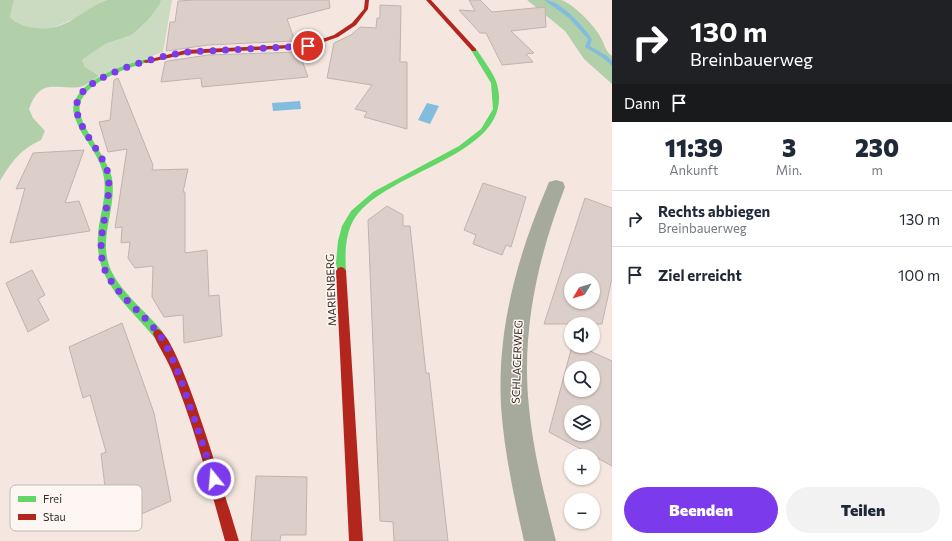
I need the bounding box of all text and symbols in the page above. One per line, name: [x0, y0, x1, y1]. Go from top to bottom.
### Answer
text: 130 m: [690, 14, 767, 48]
icon: right: [624, 16, 676, 68]
pin: [291, 29, 325, 63]
icon: arrive: [297, 35, 319, 57]
text: Breinbauerweg: [690, 48, 813, 70]
icon: arrive: [668, 92, 690, 114]
text: Dann: [624, 94, 660, 112]
text: 11:39: [665, 133, 723, 162]
text: 3: [782, 133, 796, 162]
text: 230: [855, 133, 899, 162]
text: Ankunft: [670, 162, 718, 178]
text: Min.: [776, 162, 802, 178]
text: m: [871, 162, 883, 178]
text: Rechts abbiegen: [658, 202, 770, 220]
icon: right: [624, 208, 646, 230]
text: 130 m: [899, 210, 940, 228]
text: Breinbauerweg: [658, 220, 747, 236]
street label: MARIENBERG: [323, 254, 338, 326]
icon: arrive: [624, 264, 646, 286]
text: Ziel erreicht: [658, 266, 742, 284]
text: 100 m: [898, 266, 940, 284]
north arrow: [564, 273, 600, 309]
map controls: [564, 273, 600, 529]
button: sound: [564, 317, 600, 353]
street label: SCHLAGERWEG: [509, 320, 524, 404]
button: search: [564, 361, 600, 397]
button: layers: [564, 405, 600, 441]
button: +: [564, 449, 600, 485]
position arrow: [193, 458, 235, 500]
legend: [10, 485, 142, 531]
button: Beenden: [624, 487, 778, 533]
button: Teilen: [786, 487, 940, 533]
text: Frei: [43, 492, 62, 505]
button: −: [564, 493, 600, 529]
text: Stau: [43, 510, 66, 523]

